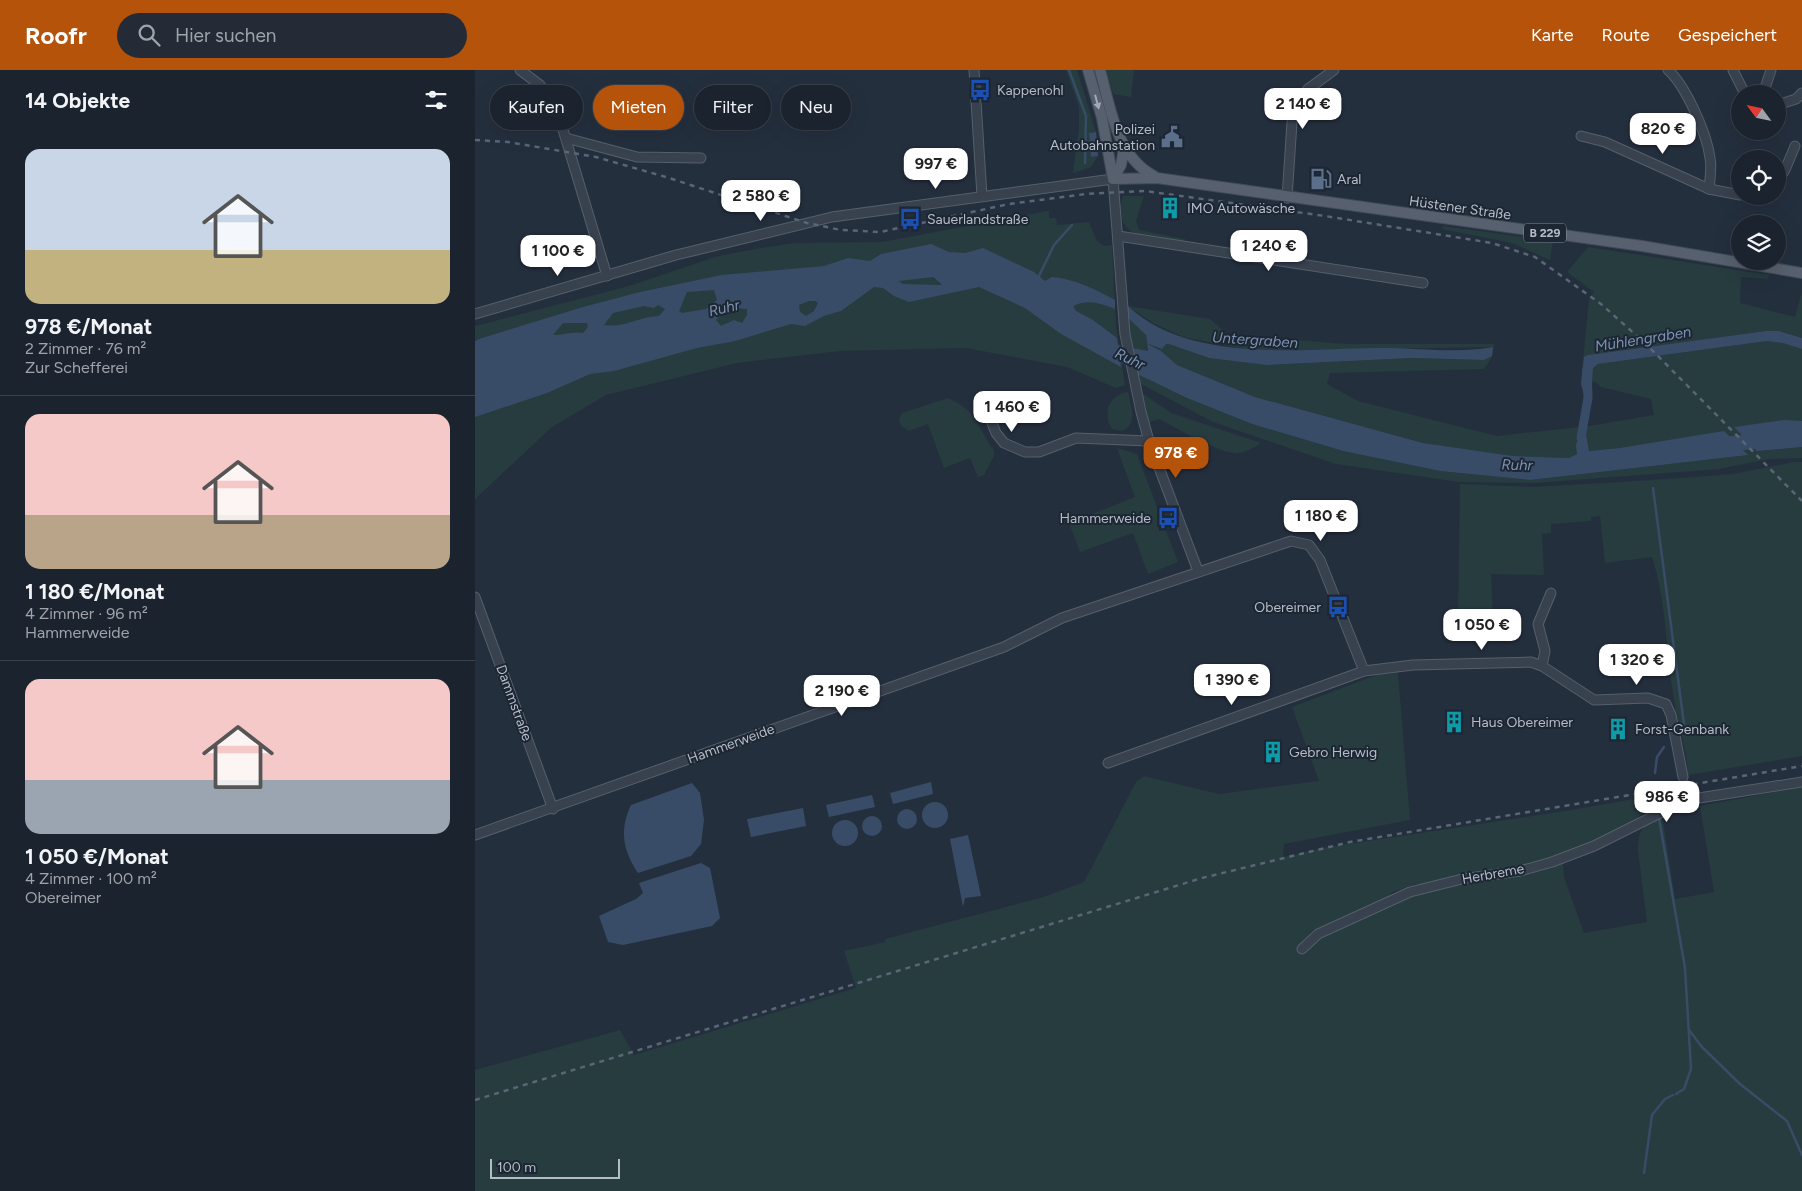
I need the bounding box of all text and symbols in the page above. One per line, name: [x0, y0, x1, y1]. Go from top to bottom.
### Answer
search box: [117, 13, 467, 58]
text: Roofr: [25, 21, 87, 50]
icon: search: [135, 21, 163, 49]
text: Hier suchen: [175, 24, 276, 47]
text: Karte: [1531, 24, 1574, 46]
text: Route: [1602, 24, 1650, 46]
text: Gespeichert: [1678, 24, 1777, 46]
bus stop icon: Kappenohl: [967, 77, 993, 103]
place label: Kappenohl: [997, 82, 1064, 99]
chip: Kaufen: [490, 85, 583, 130]
chip: Mieten: [593, 85, 684, 130]
chip: Filter: [694, 85, 771, 130]
chip: Neu: [781, 85, 851, 130]
north arrow: [1731, 85, 1786, 140]
map controls: [1731, 85, 1786, 270]
icon: filters: [422, 86, 450, 114]
text: 14 Objekte: [25, 88, 130, 113]
pin: 2 140 €: [1257, 88, 1349, 130]
one-way arrow: [1093, 94, 1101, 109]
text: 2 140 €: [1275, 94, 1331, 113]
pin: 820 €: [1628, 112, 1698, 155]
text: 820 €: [1641, 119, 1685, 138]
place label: Polizei Autobahnstation: [1050, 121, 1155, 154]
public building icon: Polizei Autobahnstation: [1159, 124, 1185, 150]
pin: 997 €: [901, 148, 971, 190]
button: locate: [1731, 150, 1786, 205]
text: 997 €: [915, 154, 957, 173]
fuel station icon: Aral: [1308, 166, 1334, 192]
place label: Aral: [1337, 171, 1361, 188]
pin: 2 580 €: [715, 180, 807, 222]
icon: home: [193, 181, 283, 271]
text: 2 580 €: [732, 186, 790, 205]
street label: Hüstener Straße: [1408, 192, 1512, 224]
building icon: IMO Autowäsche: [1157, 195, 1183, 221]
place label: IMO Autowäsche: [1187, 200, 1295, 217]
bus stop icon: Sauerlandstraße: [897, 206, 923, 232]
place label: Sauerlandstraße: [927, 211, 1029, 228]
button: layers: [1731, 215, 1786, 270]
road number: B 229: [1524, 224, 1566, 242]
pin: 1 240 €: [1223, 230, 1315, 272]
pin: 1 100 €: [512, 234, 604, 277]
text: 1 240 €: [1241, 236, 1297, 255]
text: 1 100 €: [532, 241, 584, 260]
water label: Ruhr: [707, 296, 742, 320]
text: 978 €/Monat: [25, 314, 152, 339]
water label: Mühlengraben: [1593, 322, 1693, 356]
water label: Untergraben: [1211, 328, 1299, 352]
text: 2 Zimmer · 76 m²: [25, 339, 146, 358]
water label: Ruhr: [1112, 344, 1149, 374]
text: Zur Schefferei: [25, 358, 128, 377]
pin: 1 460 €: [966, 390, 1058, 433]
text: 1 460 €: [984, 397, 1040, 416]
pin: 978 €: [1141, 436, 1211, 479]
text: 978 €: [1155, 443, 1197, 462]
icon: home: [193, 447, 283, 537]
water label: Ruhr: [1501, 455, 1534, 475]
pin: 1 180 €: [1275, 500, 1367, 542]
bus stop icon: Hammerweide: [1155, 505, 1181, 531]
text: 1 180 €: [1295, 506, 1347, 525]
place label: Hammerweide: [1060, 510, 1151, 527]
text: 1 180 €/Monat: [25, 579, 165, 604]
bus stop icon: Obereimer: [1325, 594, 1351, 620]
place label: Obereimer: [1254, 599, 1321, 616]
text: 4 Zimmer · 96 m²: [25, 604, 148, 623]
pin: 1 050 €: [1436, 608, 1528, 651]
text: 1 050 €: [1454, 615, 1510, 634]
text: Hammerweide: [25, 623, 129, 642]
pin: 1 320 €: [1591, 644, 1683, 686]
text: 1 320 €: [1610, 650, 1664, 669]
street label: Dammstraße: [492, 663, 536, 744]
pin: 1 390 €: [1186, 664, 1278, 706]
text: 1 390 €: [1205, 670, 1259, 689]
pin: 2 190 €: [796, 674, 888, 717]
text: 2 190 €: [815, 681, 869, 700]
building icon: Haus Obereimer: [1441, 709, 1467, 735]
icon: home: [193, 712, 283, 802]
place label: Haus Obereimer: [1471, 714, 1573, 731]
building icon: Forst-Genbank: [1605, 716, 1631, 742]
street label: Hammerweide: [685, 720, 777, 768]
place label: Forst-Genbank: [1635, 721, 1729, 738]
building icon: Gebro Herwig: [1260, 739, 1286, 765]
place label: Gebro Herwig: [1289, 744, 1377, 761]
pin: 986 €: [1632, 780, 1702, 823]
text: 986 €: [1645, 787, 1689, 806]
text: 1 050 €/Monat: [25, 844, 169, 869]
street label: Herbreme: [1460, 860, 1526, 888]
text: 4 Zimmer · 100 m²: [25, 869, 157, 888]
text: Obereimer: [25, 888, 101, 907]
scale bar: [490, 1156, 620, 1179]
text: 100 m: [497, 1159, 536, 1176]

